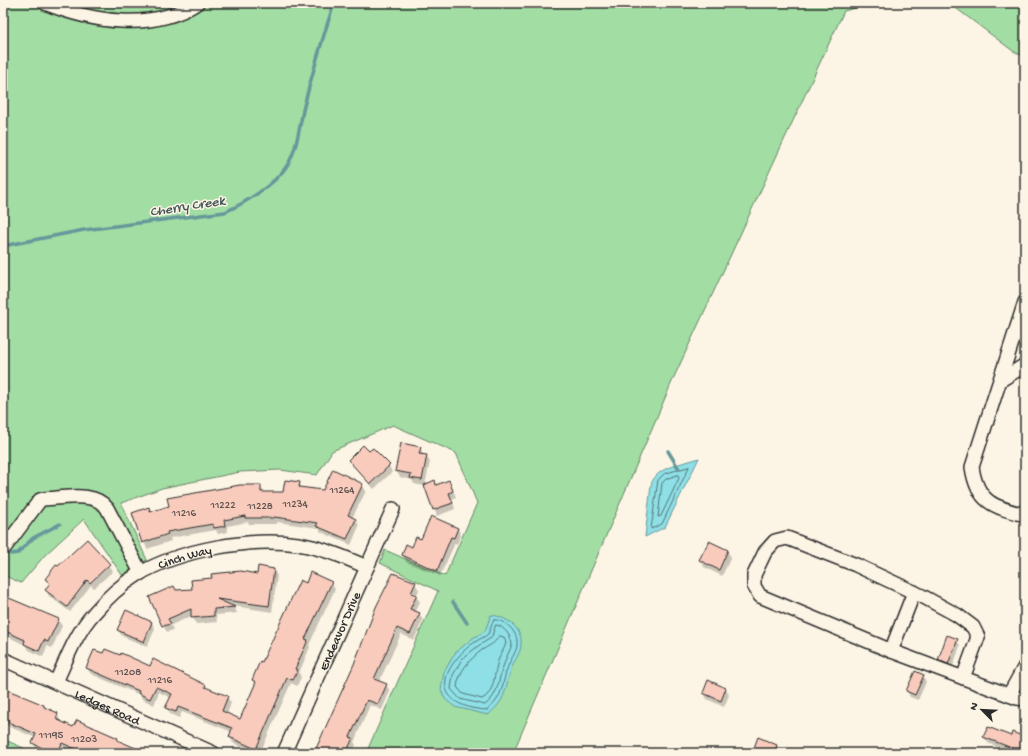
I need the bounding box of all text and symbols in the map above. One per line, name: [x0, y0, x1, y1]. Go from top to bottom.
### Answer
water label: Cherry Creek: [149, 193, 228, 222]
house number: 11264: [328, 485, 355, 497]
house number: 11234: [281, 499, 308, 511]
house number: 11222: [209, 500, 236, 512]
house number: 11228: [246, 501, 273, 513]
house number: 11216: [171, 508, 197, 520]
street label: Cinch Way: [156, 543, 214, 574]
street label: Endeavor Drive: [317, 590, 365, 673]
house number: 11208: [114, 667, 141, 679]
house number: 11216: [147, 675, 173, 687]
street label: Ledges Road: [72, 687, 143, 730]
north arrow: [962, 690, 1002, 730]
text: N: [968, 701, 982, 712]
house number: 11195: [38, 730, 64, 742]
house number: 11203: [70, 734, 97, 746]

